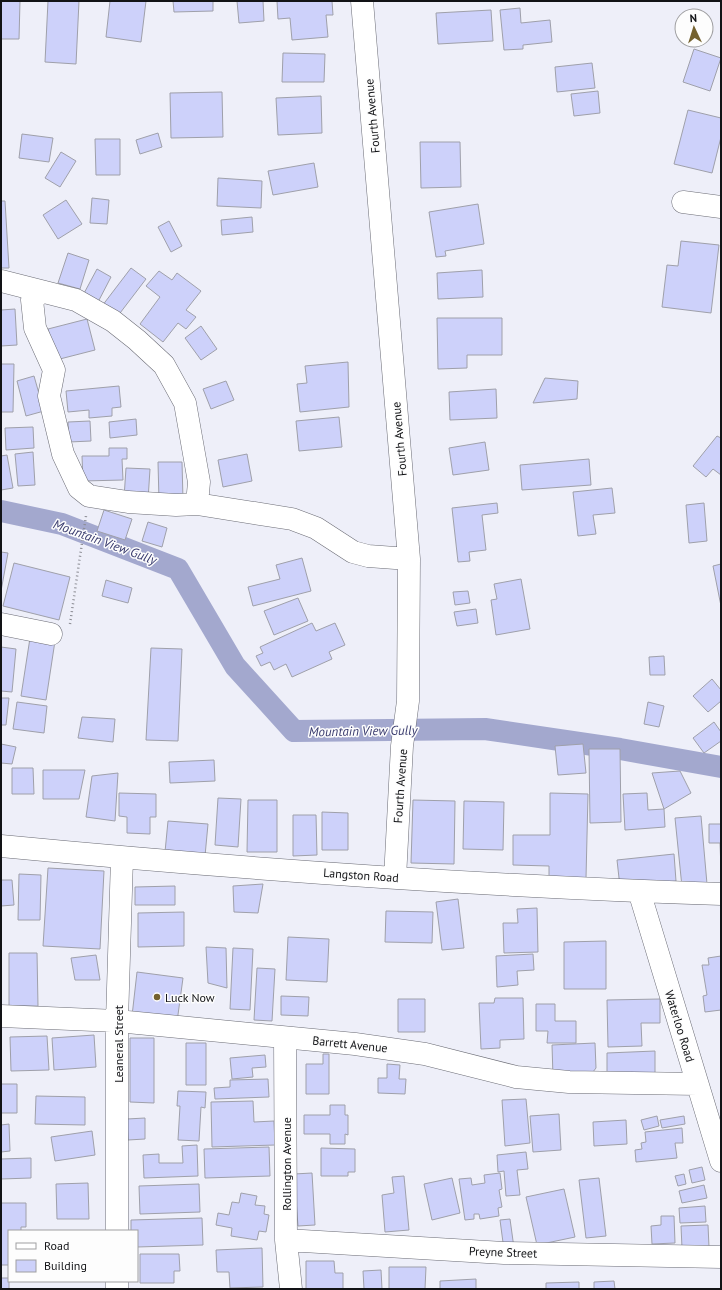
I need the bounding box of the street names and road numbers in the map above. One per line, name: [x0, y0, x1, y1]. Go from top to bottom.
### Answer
street label: Fourth Avenue: [361, 78, 383, 154]
street label: Fourth Avenue: [388, 401, 410, 477]
street label: Fourth Avenue: [390, 748, 410, 824]
street label: Langston Road: [323, 865, 399, 885]
street label: Waterloo Road: [662, 988, 698, 1064]
street label: Leaneral Street: [111, 1005, 126, 1083]
street label: Barrett Avenue: [312, 1033, 388, 1055]
street label: Rollington Avenue: [279, 1117, 294, 1211]
street label: Preyne Street: [469, 1243, 537, 1261]

